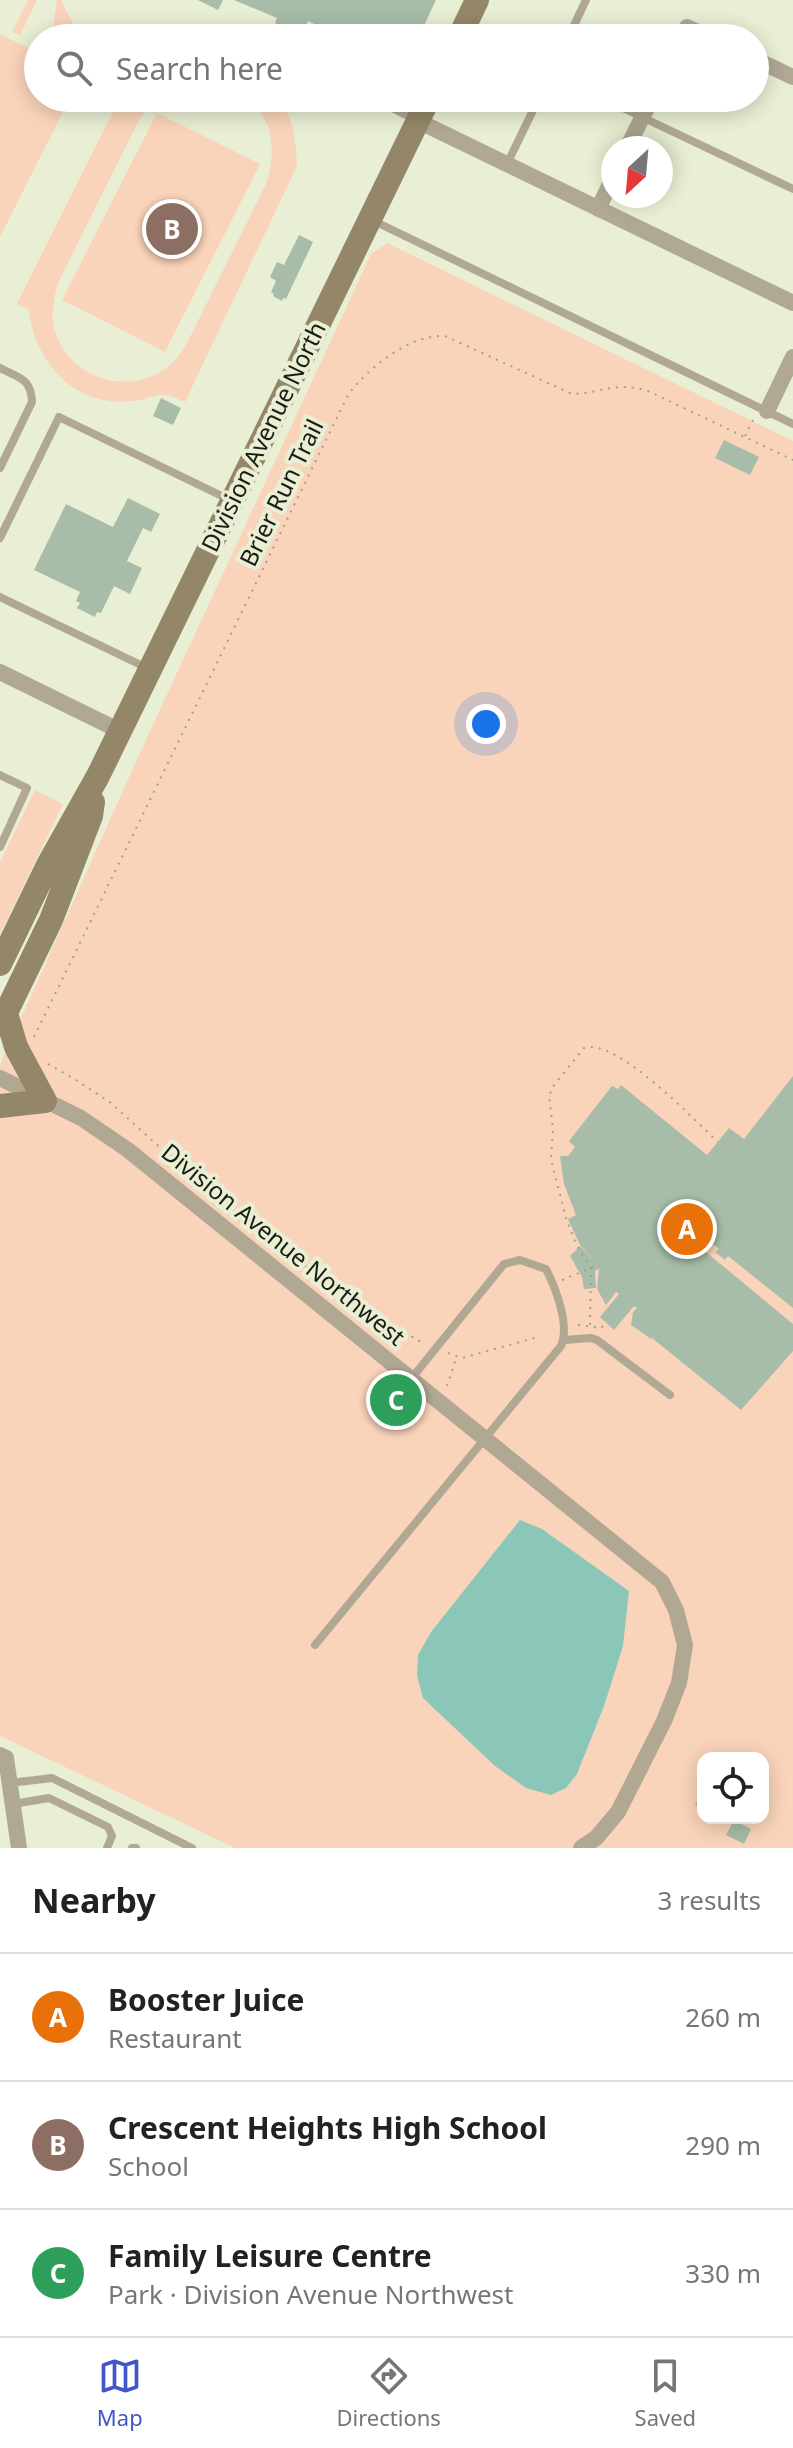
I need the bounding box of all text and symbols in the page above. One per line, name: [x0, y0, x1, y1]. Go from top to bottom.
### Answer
search box: [24, 24, 769, 112]
icon: search: [52, 46, 96, 90]
text: Search here: [116, 48, 283, 89]
north arrow: [601, 136, 673, 208]
pin: B: [146, 199, 198, 259]
street label: Division Avenue North: [193, 316, 333, 557]
street label: Brier Run Trail: [231, 413, 330, 571]
your location: [466, 704, 506, 744]
street label: Division Avenue Northwest: [155, 1135, 413, 1353]
pin: A: [661, 1199, 713, 1259]
pin: C: [370, 1370, 422, 1430]
map controls: [697, 1752, 769, 1824]
button: locate: [697, 1752, 769, 1824]
text: Nearby: [32, 1877, 156, 1923]
text: 3 results: [657, 1882, 761, 1918]
text: Booster Juice: [108, 1979, 304, 2020]
text: A: [49, 1999, 67, 2035]
text: 260 m: [685, 1999, 761, 2035]
text: Restaurant: [108, 2020, 242, 2056]
text: Crescent Heights High School: [108, 2107, 547, 2148]
text: B: [49, 2127, 67, 2163]
text: 290 m: [685, 2127, 761, 2163]
text: School: [108, 2148, 189, 2184]
text: Family Leisure Centre: [108, 2235, 432, 2276]
text: C: [50, 2255, 66, 2291]
text: 330 m: [685, 2255, 761, 2291]
text: Park · Division Avenue Northwest: [108, 2276, 513, 2312]
tab: Map: [97, 2354, 143, 2432]
tab: Directions: [336, 2354, 441, 2432]
tab: Saved: [635, 2354, 696, 2432]

